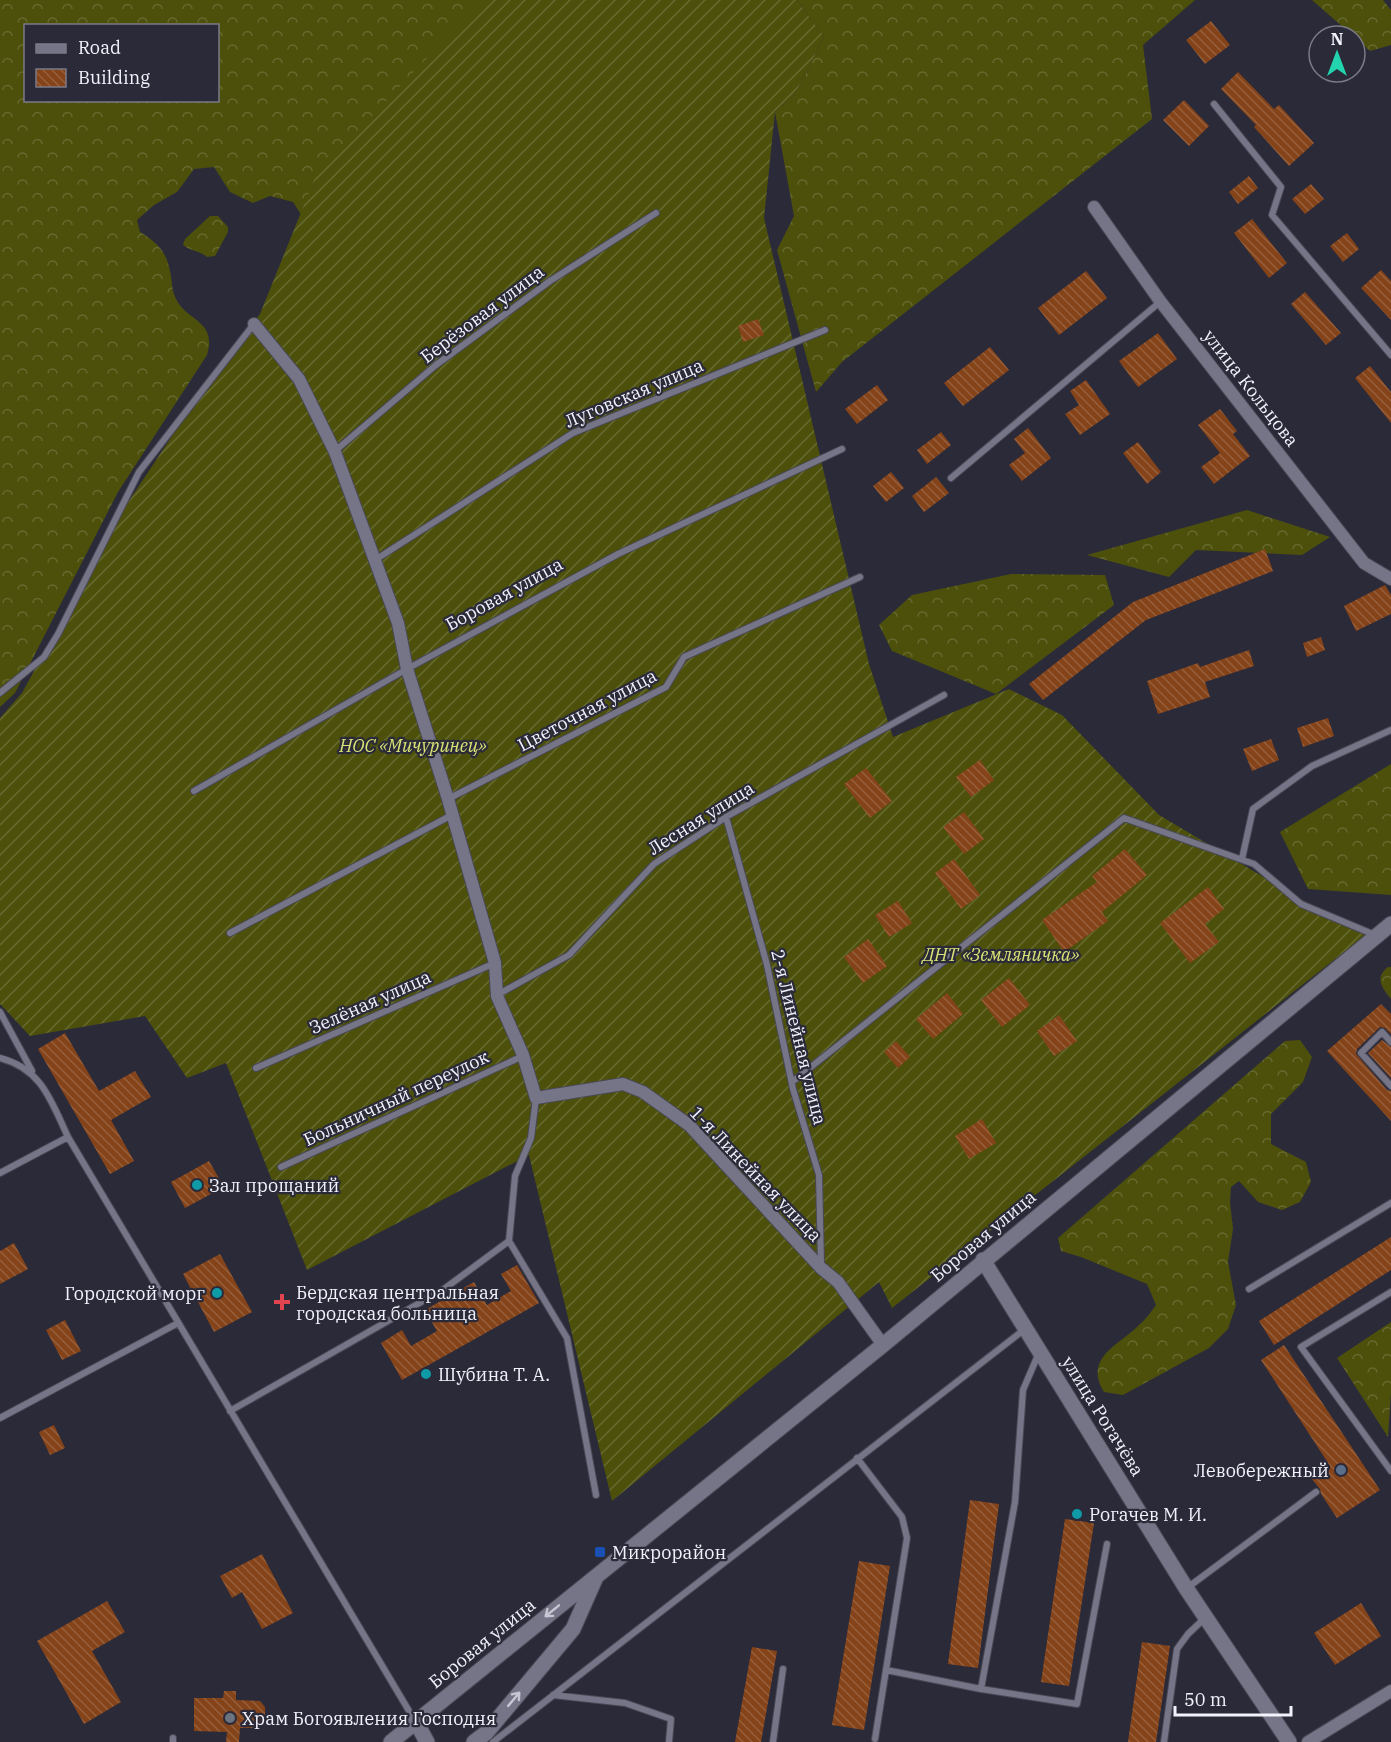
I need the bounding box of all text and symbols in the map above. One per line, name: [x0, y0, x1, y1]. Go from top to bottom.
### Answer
legend: [24, 24, 219, 102]
north arrow: [1307, 24, 1367, 84]
text: N: [1331, 29, 1343, 49]
text: Road: [78, 36, 121, 59]
text: Building: [78, 66, 150, 89]
street label: Берёзовая улица: [416, 260, 549, 368]
street label: улица Кольцова: [1198, 325, 1304, 451]
street label: Луговская улица: [561, 353, 707, 433]
street label: Боровая улица: [441, 552, 567, 636]
street label: Цветочная улица: [514, 664, 661, 756]
park label: НОС «Мичуринец»: [338, 734, 487, 757]
street label: Лесная улица: [644, 776, 758, 860]
park label: ДНТ «Земляничка»: [920, 943, 1080, 966]
street label: 2-я Линейная улица: [766, 947, 832, 1127]
street label: Зелёная улица: [306, 965, 435, 1039]
street label: Больничный переулок: [300, 1045, 493, 1151]
street label: 1-я Линейная улица: [685, 1101, 827, 1247]
place label: Зал прощаний: [209, 1174, 339, 1197]
marker: Зал прощаний: [190, 1178, 204, 1192]
street label: Боровая улица: [926, 1185, 1041, 1287]
place label: Бердская центральная городская больница: [296, 1281, 499, 1325]
place label: Городской морг: [65, 1282, 205, 1305]
marker: Городской морг: [210, 1286, 224, 1300]
marker: Бердская центральная городская больница: [273, 1293, 291, 1311]
street label: улица Рогачёва: [1057, 1352, 1149, 1480]
place label: Шубина Т. А.: [438, 1363, 550, 1386]
marker: Шубина Т. А.: [419, 1367, 433, 1381]
place label: Левобережный: [1194, 1459, 1329, 1482]
marker: Левобережный: [1334, 1463, 1348, 1477]
place label: Рогачев М. И.: [1089, 1503, 1207, 1526]
marker: Рогачев М. И.: [1070, 1507, 1084, 1521]
place label: Микрорайон: [612, 1541, 726, 1564]
marker: Микрорайон: [593, 1545, 607, 1559]
street label: Боровая улица: [424, 1593, 540, 1693]
one-way arrow: [544, 1604, 560, 1617]
scale bar: [1175, 1679, 1290, 1717]
text: 50 m: [1184, 1688, 1227, 1711]
one-way arrow: [507, 1692, 521, 1707]
place label: Храм Богоявления Господня: [242, 1707, 496, 1730]
marker: Храм Богоявления Господня: [223, 1711, 237, 1725]

